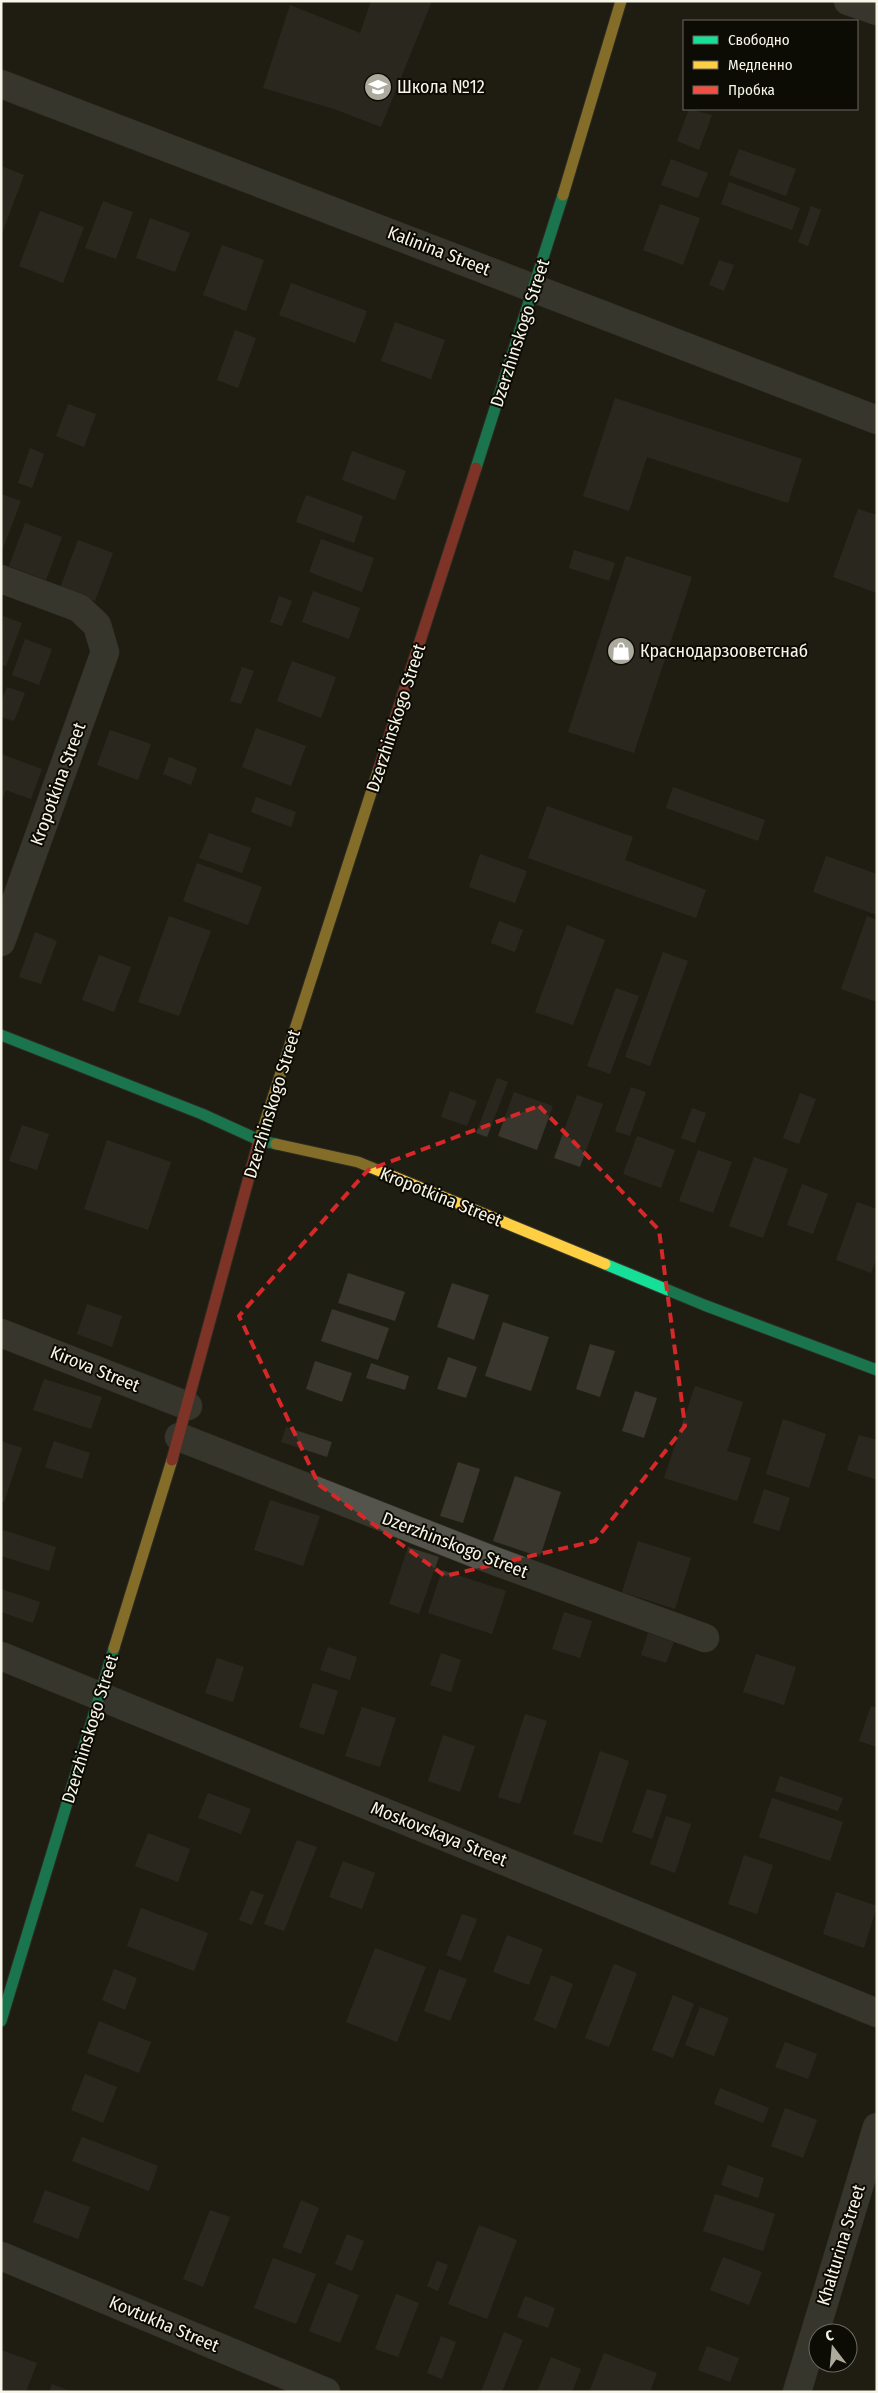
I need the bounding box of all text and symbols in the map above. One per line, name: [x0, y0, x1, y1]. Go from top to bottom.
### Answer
legend: [683, 20, 858, 110]
text: Свободно: [728, 31, 790, 49]
text: Медленно: [728, 56, 793, 74]
school or university icon: Школа №12: [363, 72, 393, 102]
place label: Школа №12: [397, 76, 485, 98]
text: Пробка: [728, 81, 775, 99]
street label: Kalinina Street: [385, 221, 494, 281]
street label: Dzerzhinskogo Street: [486, 256, 554, 410]
shop icon: Краснодарзооветснаб: [606, 636, 636, 666]
place label: Краснодарзооветснаб: [640, 640, 808, 662]
street label: Dzerzhinskogo Street: [362, 641, 430, 795]
street label: Kropotkina Street: [26, 719, 91, 849]
street label: Dzerzhinskogo Street: [239, 1027, 305, 1181]
street label: Kropotkina Street: [377, 1163, 505, 1231]
street label: Kirova Street: [47, 1341, 143, 1397]
street label: Dzerzhinskogo Street: [379, 1507, 531, 1583]
street label: Dzerzhinskogo Street: [57, 1652, 123, 1806]
street label: Moskovskaya Street: [368, 1797, 510, 1871]
street label: Khalturina Street: [812, 2182, 870, 2308]
street label: Kovtukha Street: [106, 2291, 222, 2357]
north arrow: [808, 2323, 858, 2373]
text: С: [824, 2327, 836, 2345]

